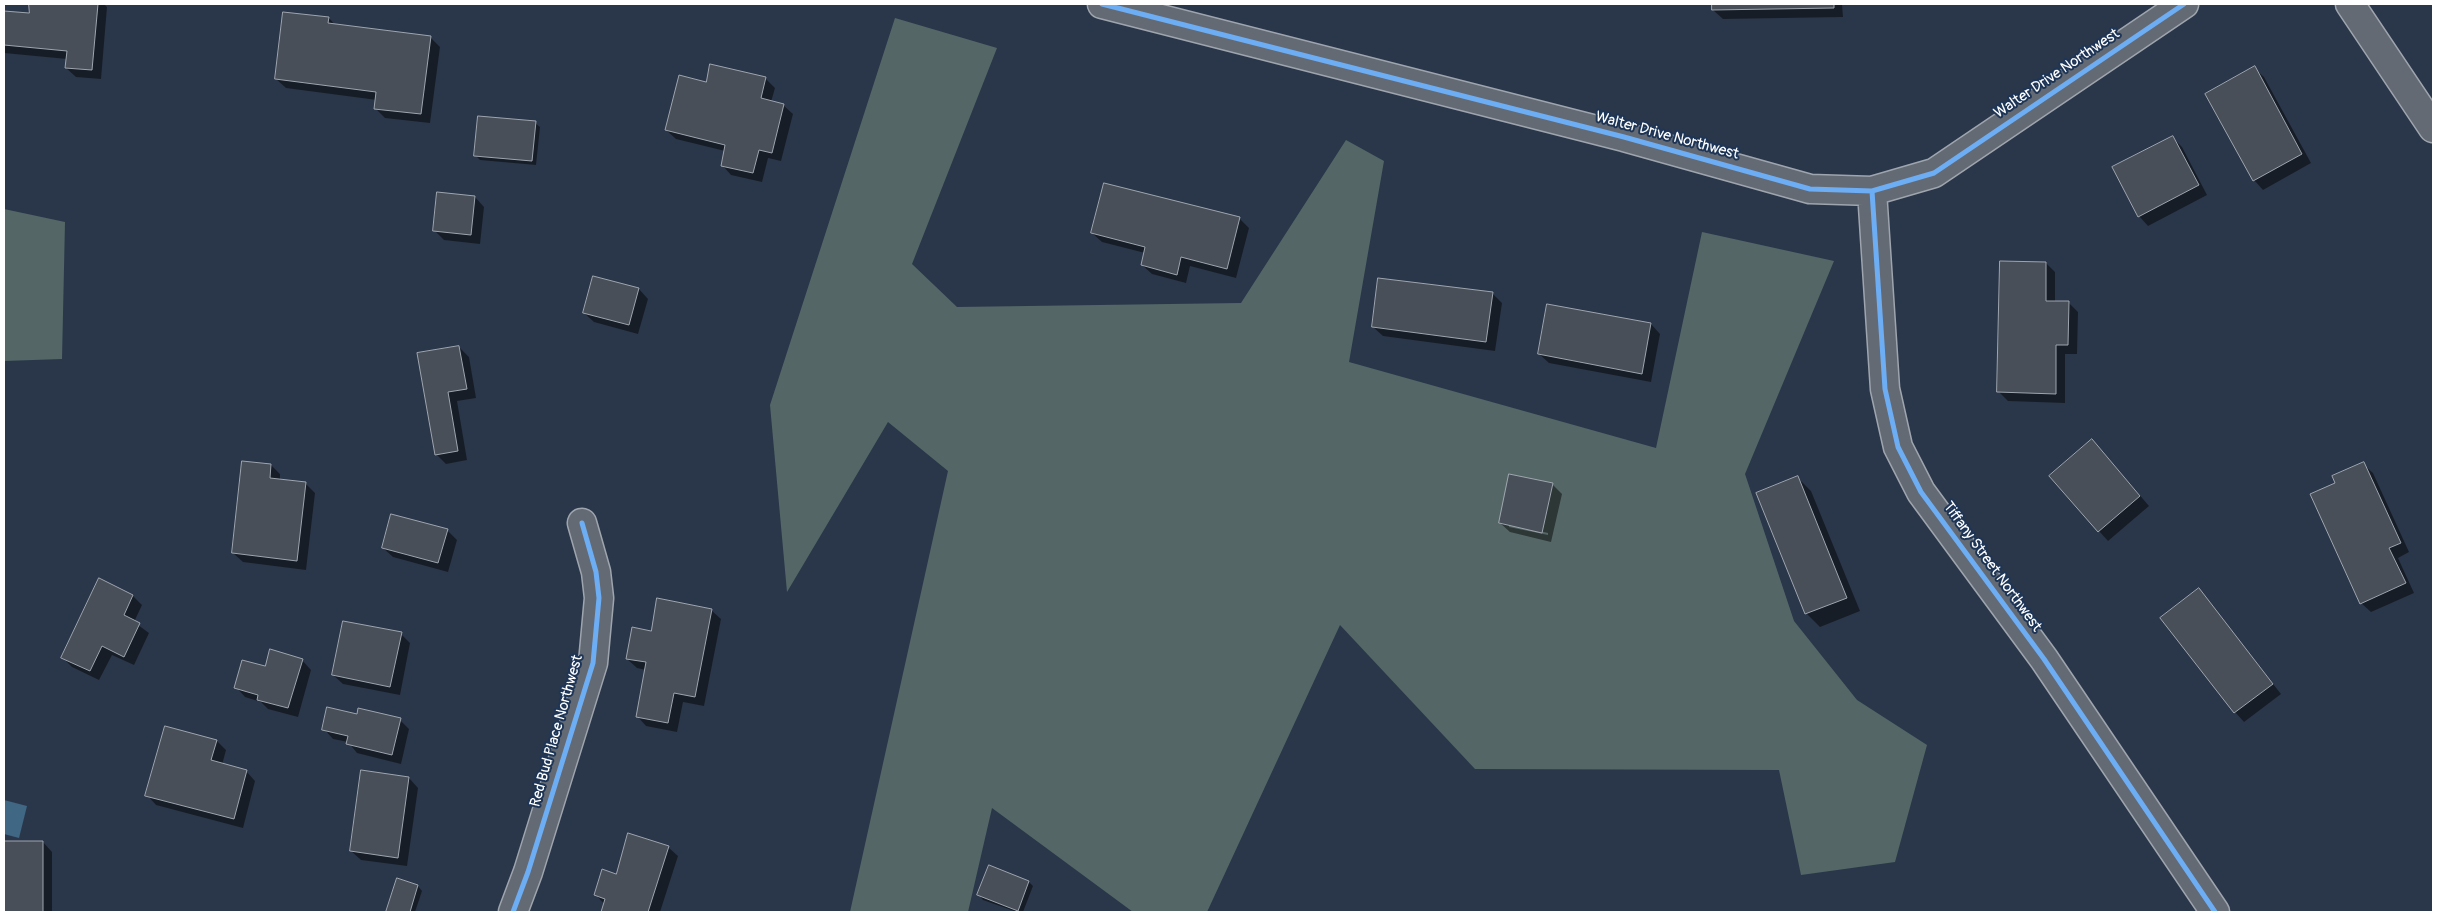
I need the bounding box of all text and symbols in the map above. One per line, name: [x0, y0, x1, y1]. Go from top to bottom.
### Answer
street label: Walter Drive Northwest: [1991, 25, 2123, 123]
street label: Walter Drive Northwest: [1593, 108, 1741, 164]
street label: Tiffany Street Northwest: [1939, 499, 2045, 635]
street label: Red Bud Place Northwest: [527, 653, 587, 809]

